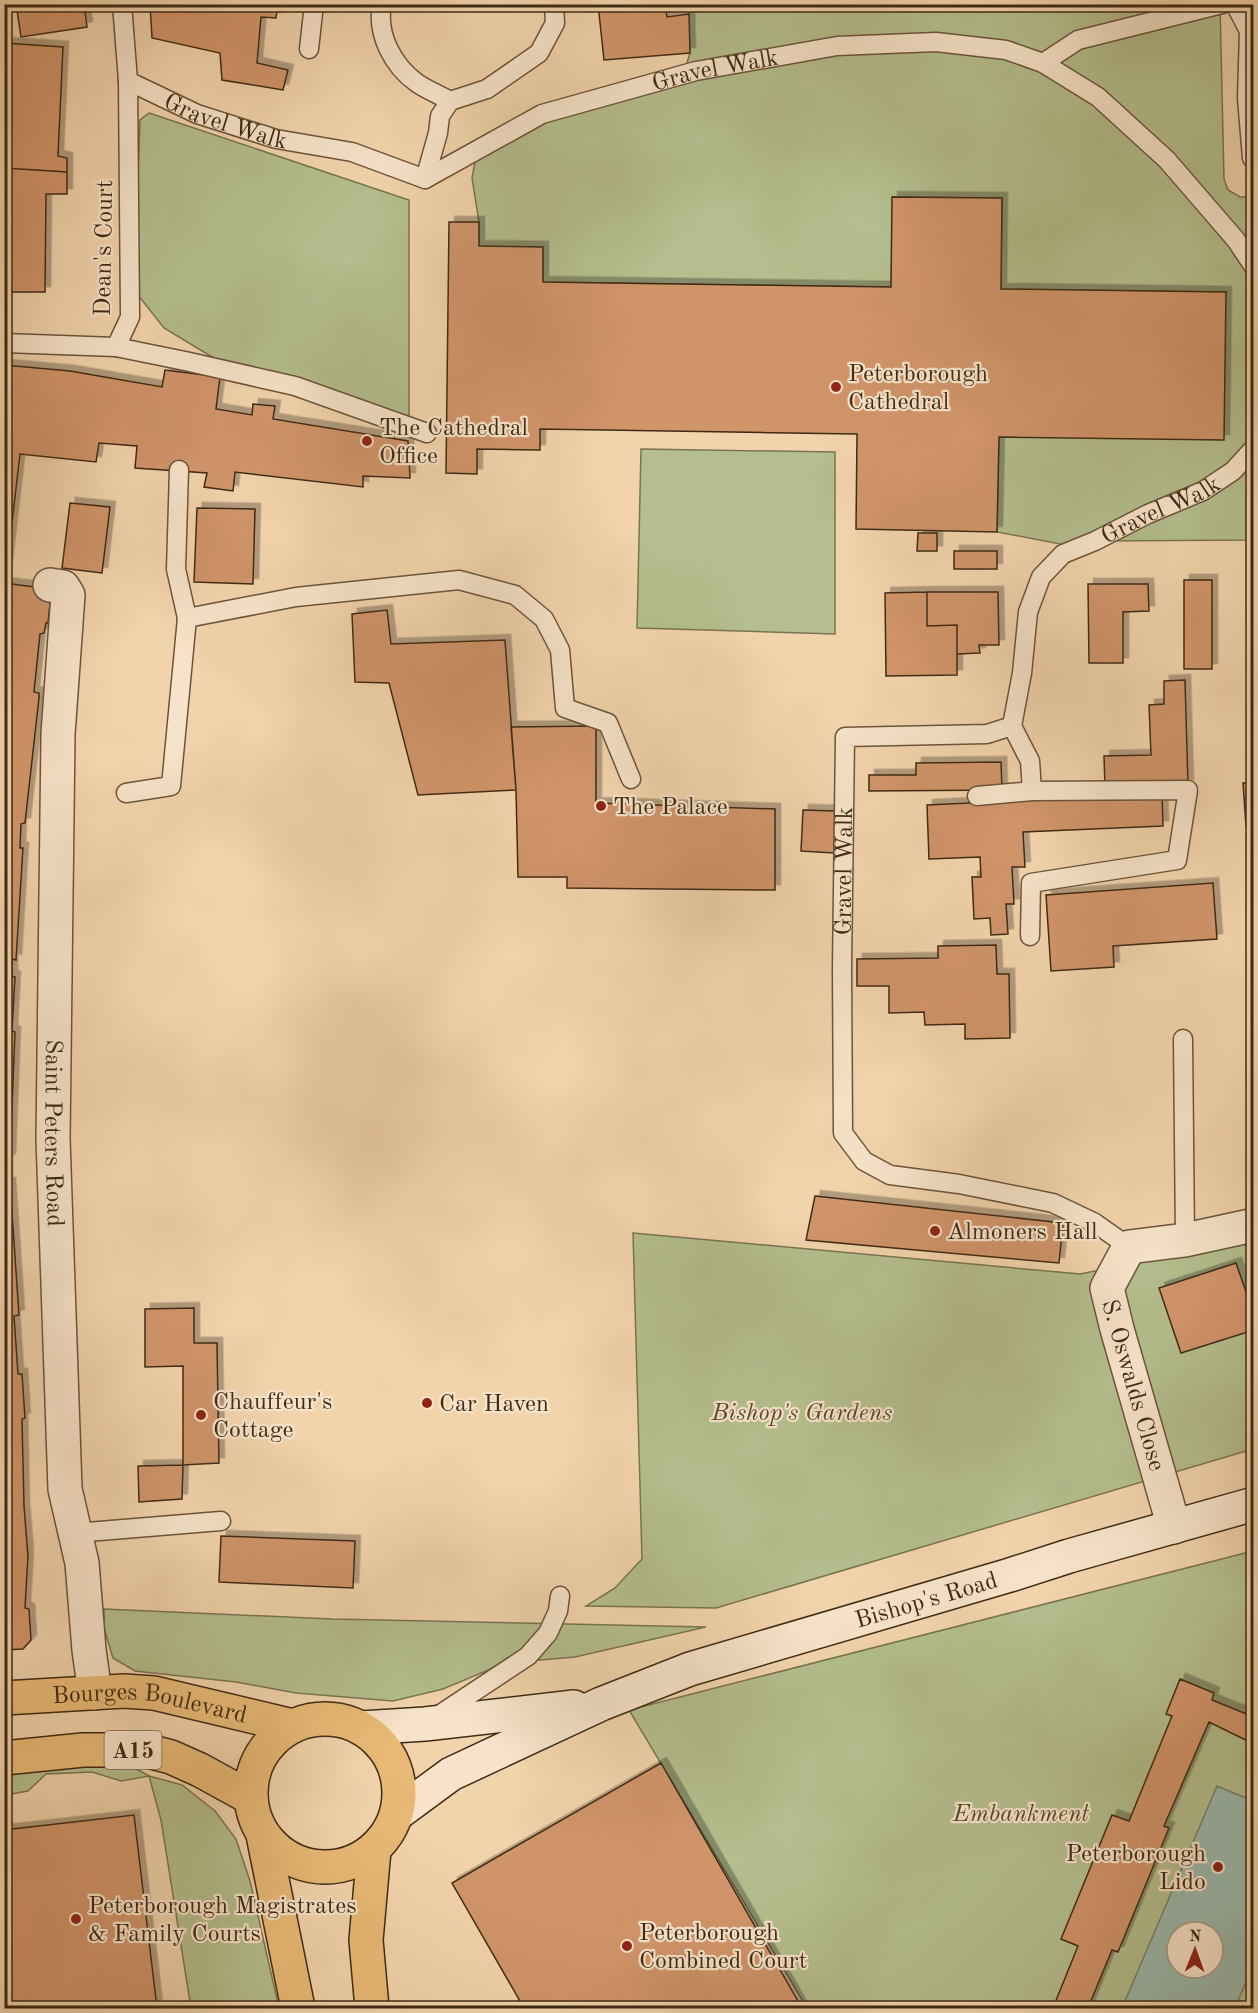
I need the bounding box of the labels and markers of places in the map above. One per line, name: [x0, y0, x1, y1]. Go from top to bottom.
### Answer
place label: Peterborough Cathedral: [848, 363, 988, 415]
marker: Peterborough Cathedral: [829, 380, 843, 394]
place label: The Cathedral Office: [379, 417, 528, 469]
marker: The Cathedral Office: [360, 434, 374, 448]
place label: The Palace: [613, 796, 728, 820]
marker: The Palace: [594, 799, 608, 813]
place label: Almoners Hall: [947, 1221, 1097, 1245]
marker: Almoners Hall: [928, 1224, 942, 1238]
place label: Chauffeur's Cottage: [213, 1391, 333, 1443]
place label: Car Haven: [439, 1393, 549, 1417]
marker: Car Haven: [420, 1396, 434, 1410]
marker: Chauffeur's Cottage: [194, 1408, 208, 1422]
place label: Peterborough Lido: [1066, 1843, 1206, 1895]
marker: Peterborough Lido: [1211, 1860, 1225, 1874]
place label: Peterborough Magistrates & Family Courts: [88, 1895, 357, 1947]
marker: Peterborough Magistrates & Family Courts: [69, 1912, 83, 1926]
place label: Peterborough Combined Court: [639, 1922, 807, 1974]
marker: Peterborough Combined Court: [620, 1939, 634, 1953]

